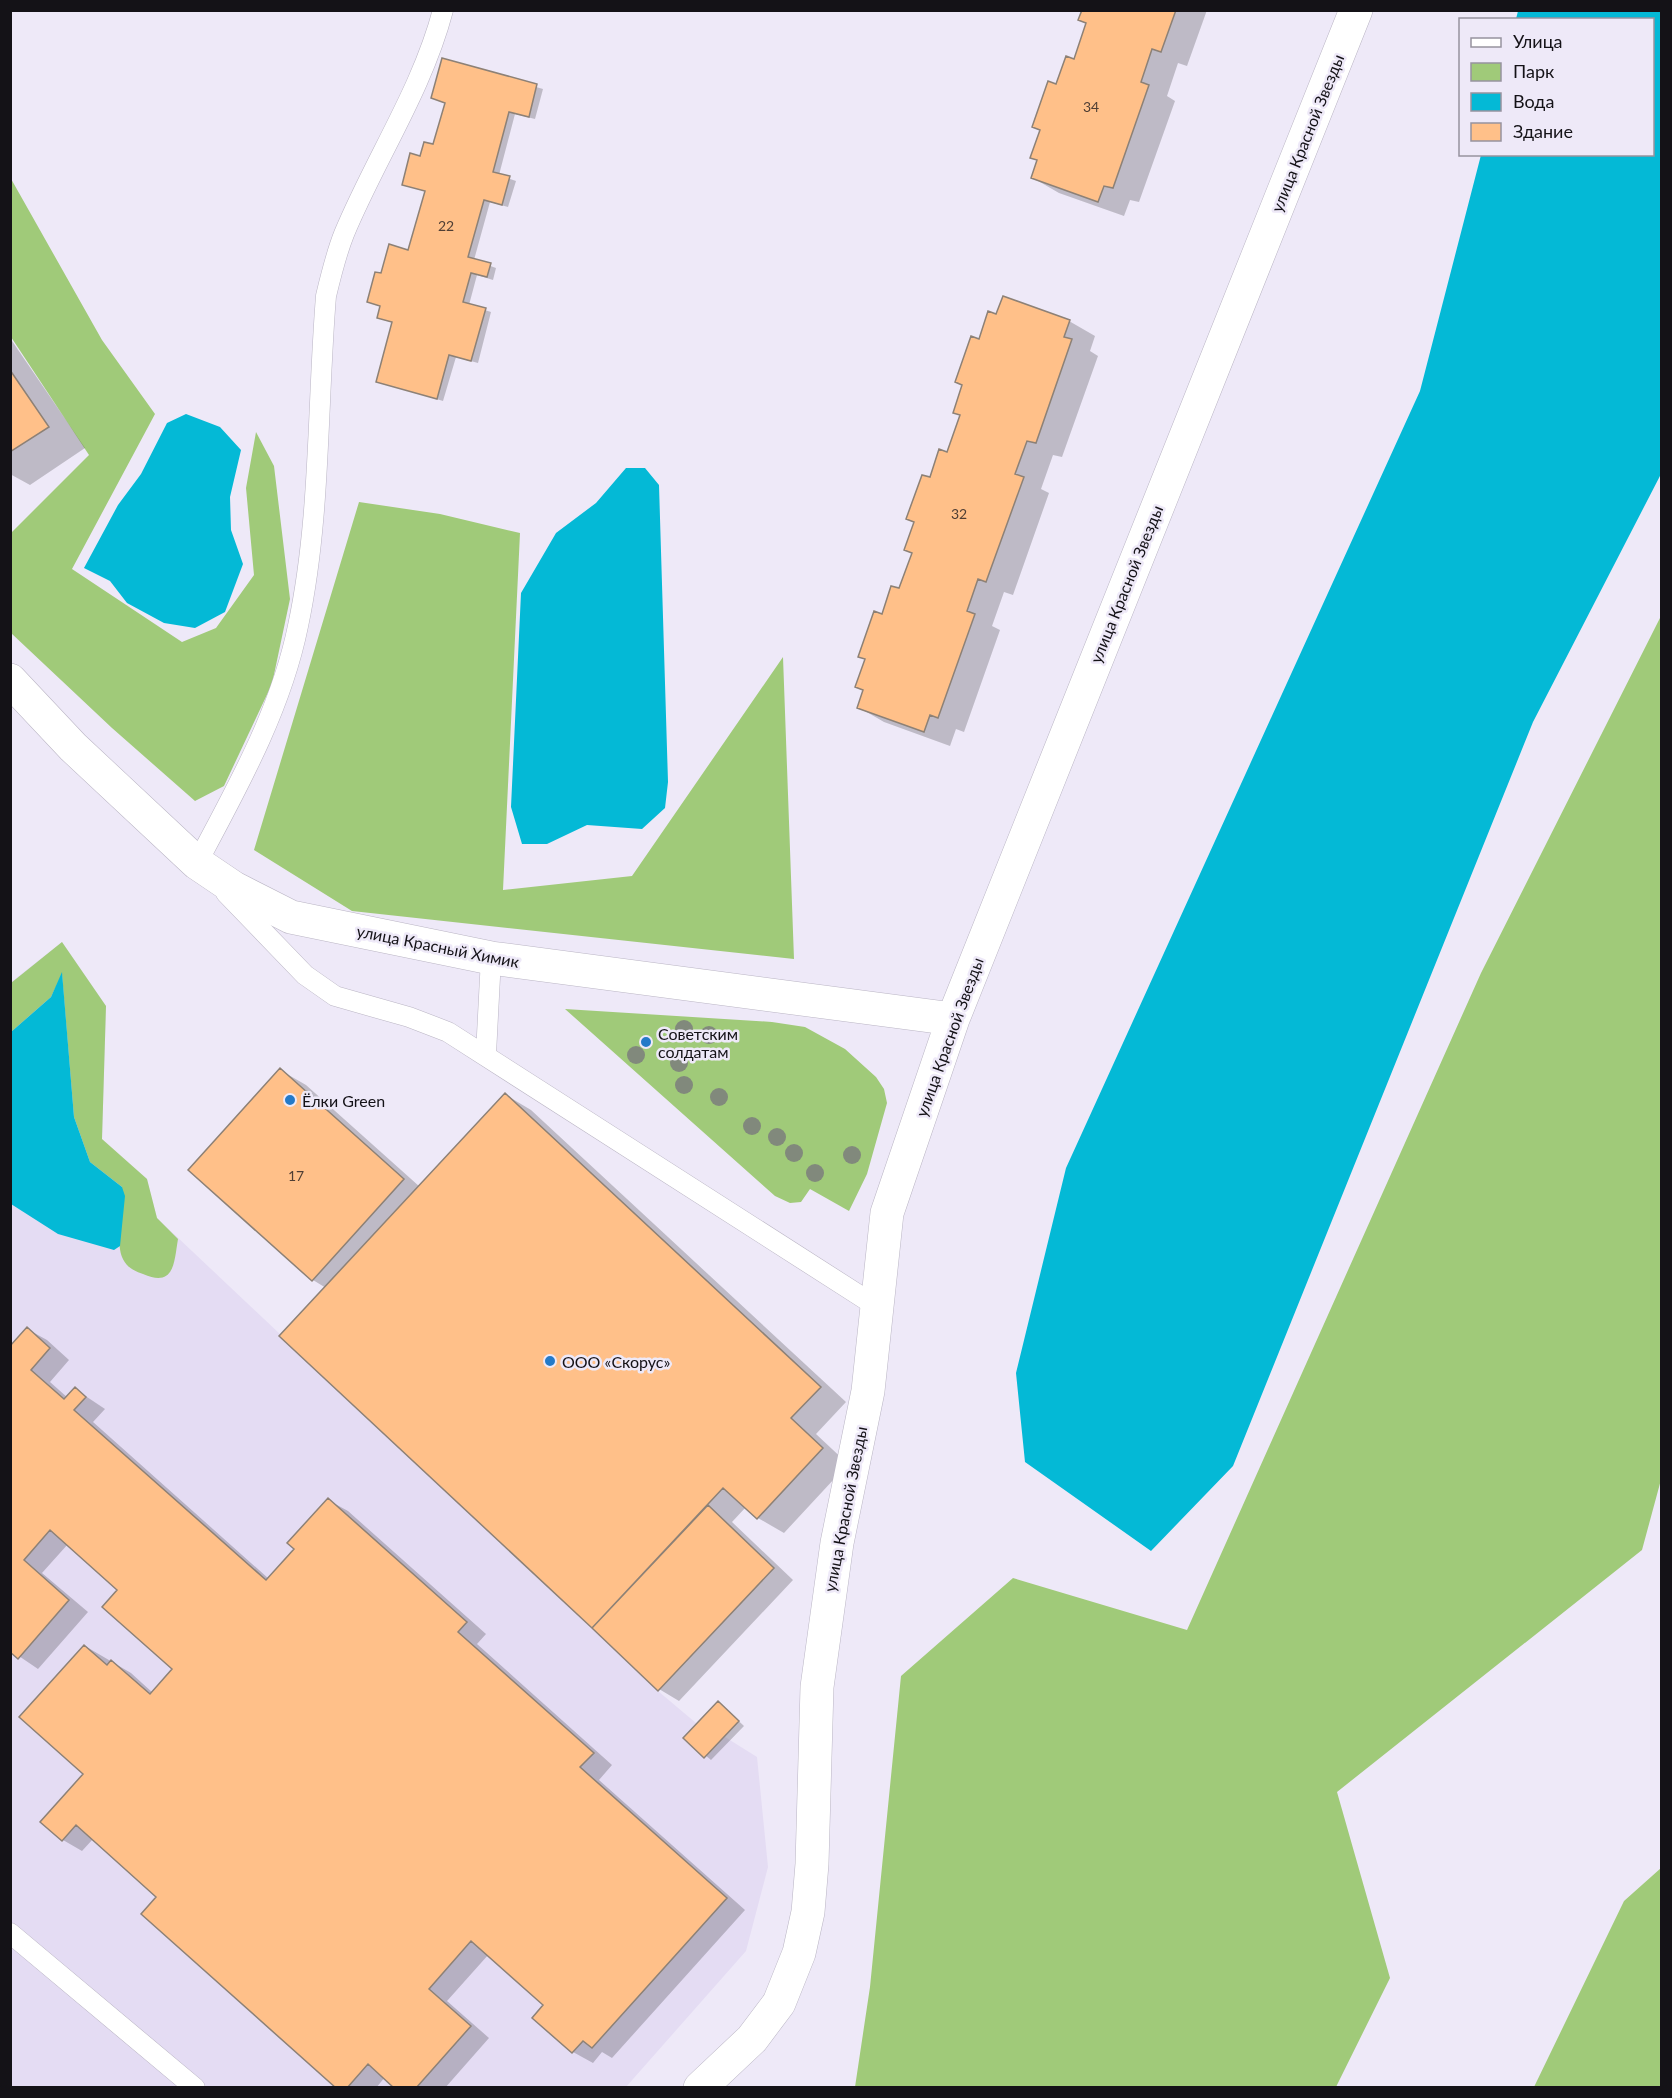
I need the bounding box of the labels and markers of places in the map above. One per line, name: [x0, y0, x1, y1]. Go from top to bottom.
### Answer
place label: Советским солдатам: [658, 1024, 738, 1061]
marker: Советским солдатам: [639, 1035, 653, 1049]
place label: Ёлки Green: [302, 1091, 385, 1110]
marker: Ёлки Green: [283, 1093, 297, 1107]
place label: ООО «Скорус»: [562, 1352, 670, 1371]
marker: ООО «Скорус»: [543, 1354, 557, 1368]

